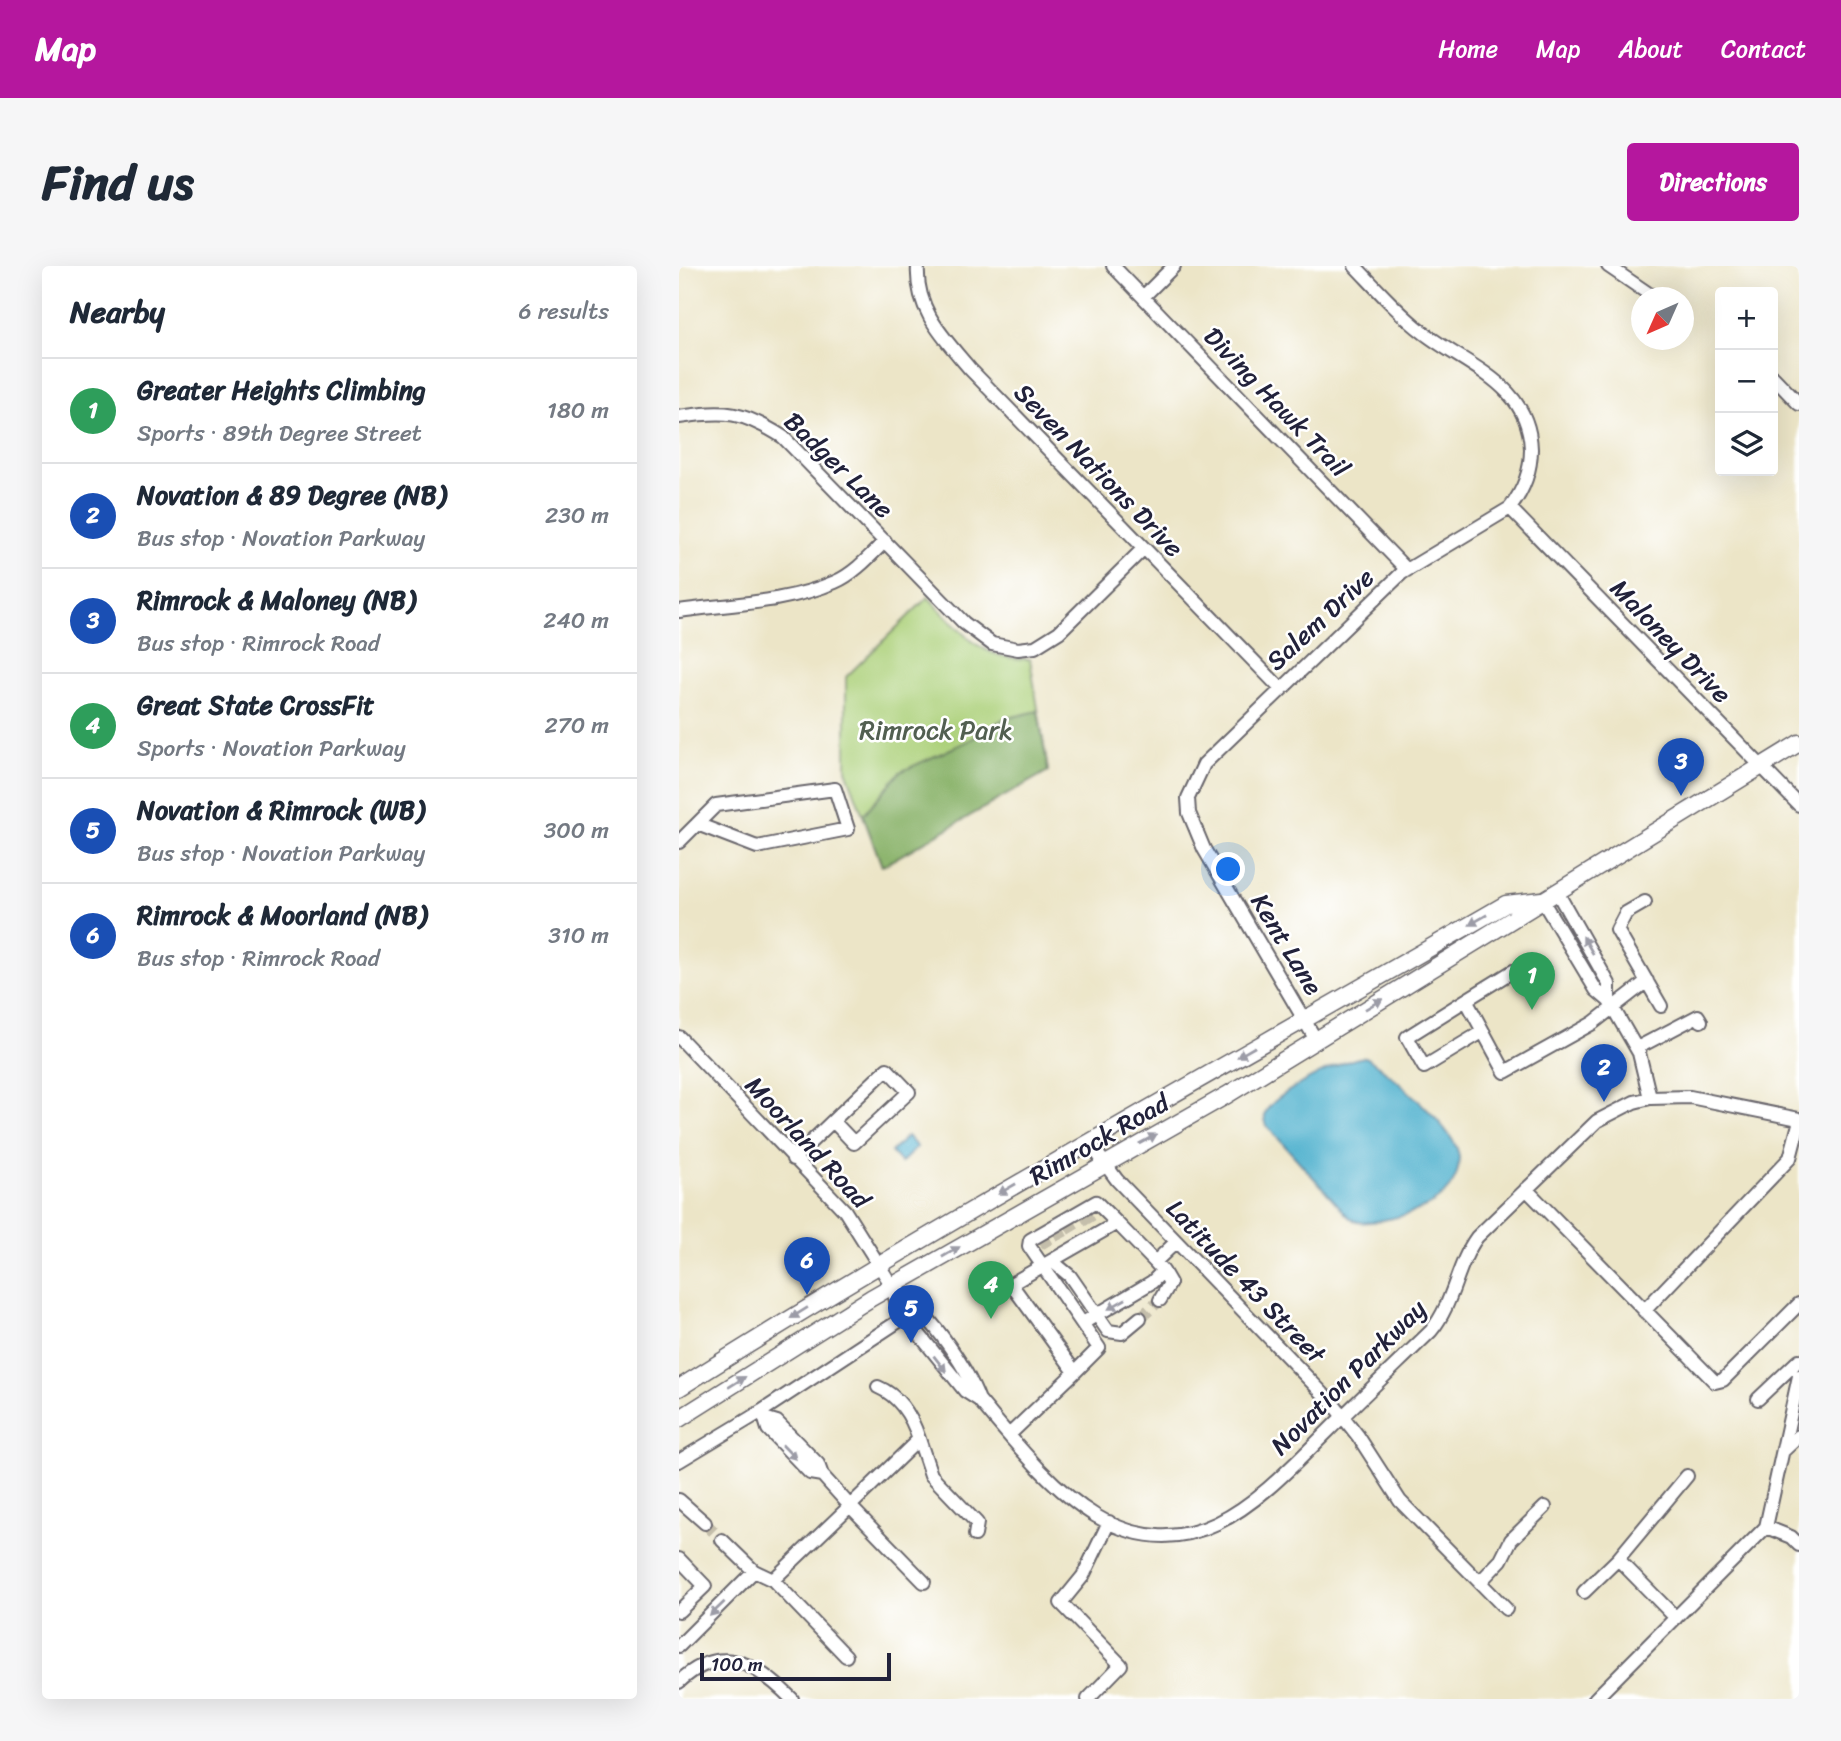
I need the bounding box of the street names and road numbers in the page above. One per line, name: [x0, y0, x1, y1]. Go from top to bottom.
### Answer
street label: Diving Hawk Trail: [1192, 315, 1362, 489]
street label: Seven Nations Drive: [1003, 371, 1195, 569]
street label: Badger Lane: [773, 400, 905, 530]
street label: Salem Drive: [1255, 556, 1385, 682]
street label: Maloney Drive: [1599, 567, 1743, 715]
street label: Kent Lane: [1238, 884, 1336, 1005]
street label: Moorland Road: [734, 1064, 884, 1221]
street label: Rimrock Road: [1020, 1079, 1180, 1198]
street label: Latitude 43 Street: [1155, 1187, 1338, 1376]
street label: Novation Parkway: [1259, 1287, 1438, 1466]

